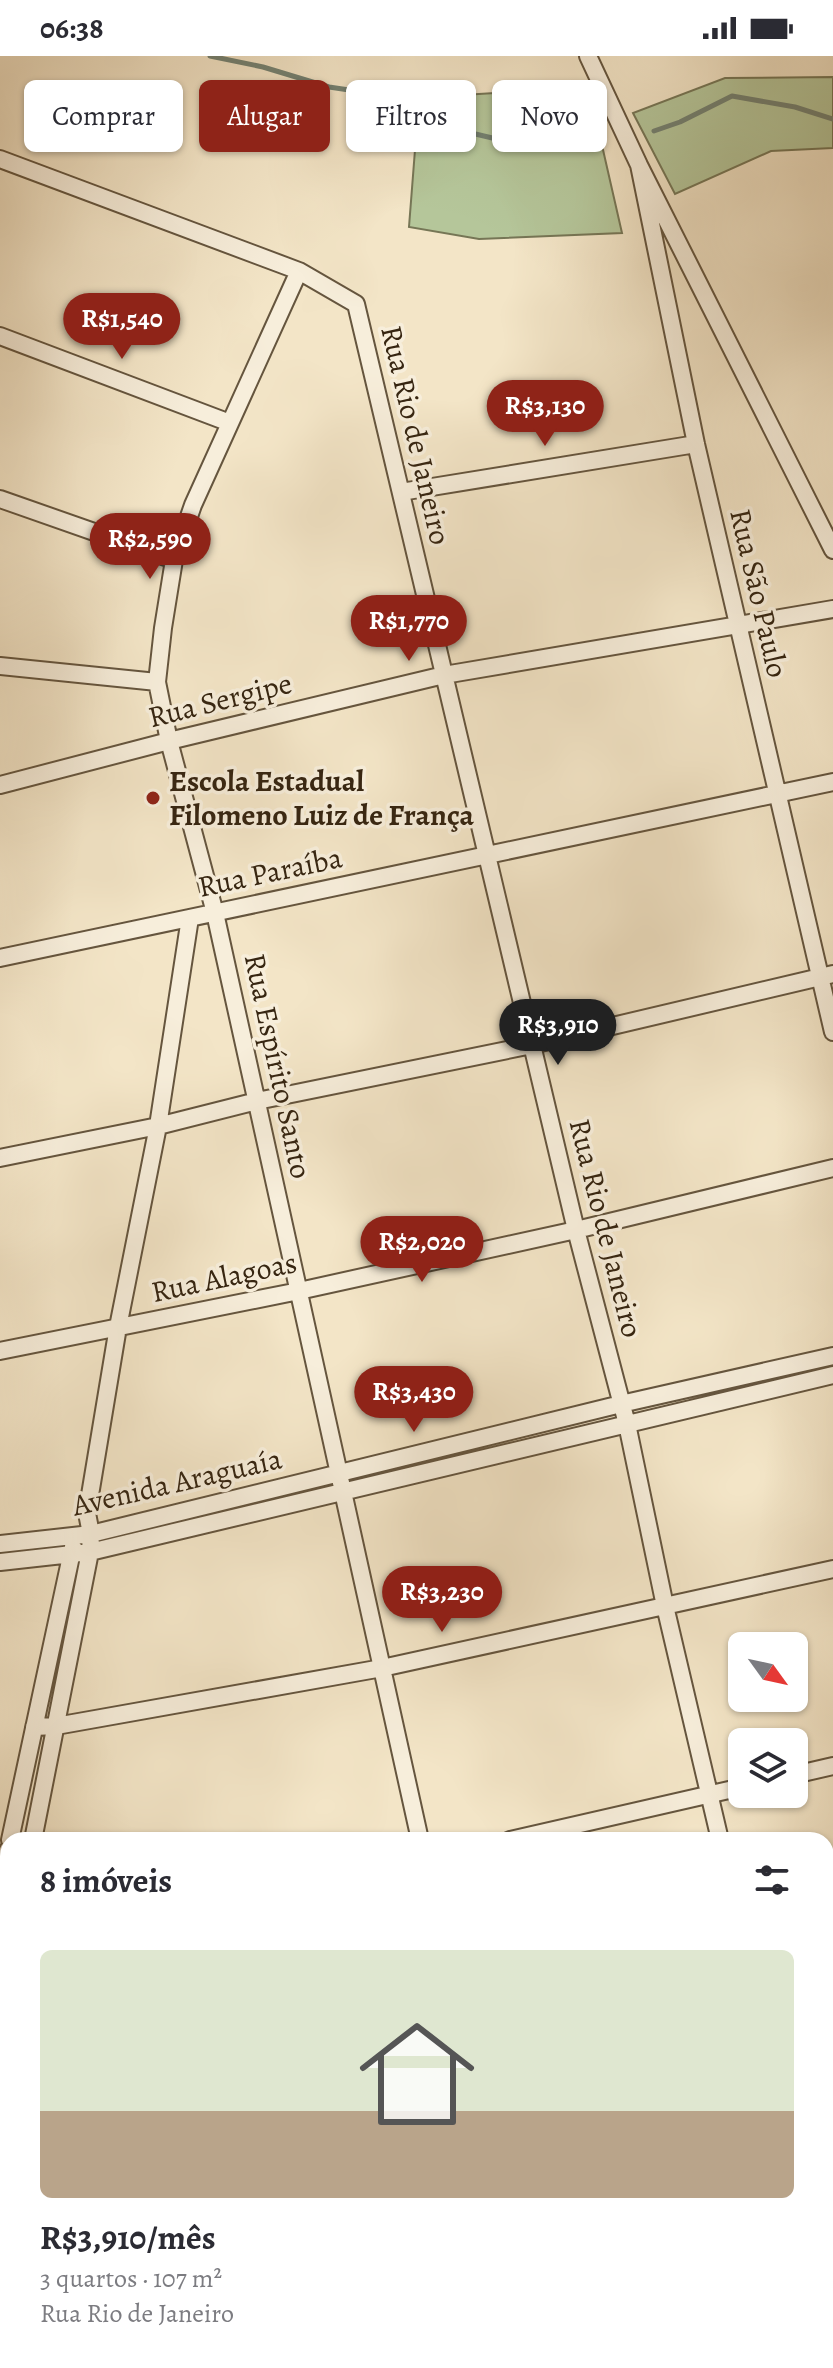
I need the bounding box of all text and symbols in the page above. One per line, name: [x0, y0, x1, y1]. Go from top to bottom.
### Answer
text: 06:38: [40, 8, 104, 48]
chip: Comprar: [24, 80, 183, 152]
chip: Alugar: [199, 80, 330, 152]
chip: Filtros: [346, 80, 476, 152]
chip: Novo: [492, 80, 607, 152]
pin: R$1,540: [48, 293, 196, 361]
text: R$1,540: [81, 301, 163, 336]
street label: Rua Rio de Janeiro: [371, 321, 461, 549]
pin: R$3,130: [471, 380, 619, 448]
text: R$3,130: [505, 388, 585, 423]
street label: Rua São Paulo: [720, 505, 798, 681]
pin: R$2,590: [76, 513, 224, 581]
text: R$2,590: [108, 521, 192, 556]
pin: R$1,770: [335, 595, 483, 663]
text: R$1,770: [369, 603, 449, 638]
street label: Rua Sergipe: [144, 663, 296, 737]
place label: Escola Estadual Filomeno Luiz de França: [169, 761, 475, 835]
marker: Escola Estadual Filomeno Luiz de França: [144, 789, 162, 807]
street label: Rua Paraíba: [194, 837, 346, 907]
street label: Rua Espírito Santo: [235, 950, 321, 1182]
pin: R$3,910: [484, 999, 632, 1067]
text: R$3,910: [517, 1007, 599, 1042]
street label: Rua Rio de Janeiro: [560, 1115, 652, 1341]
pin: R$2,020: [348, 1216, 496, 1284]
text: R$2,020: [378, 1224, 466, 1259]
street label: Rua Alagoas: [148, 1242, 300, 1312]
pin: R$3,430: [340, 1366, 488, 1434]
text: R$3,430: [372, 1374, 456, 1409]
street label: Avenida Araguaía: [67, 1438, 286, 1526]
pin: R$3,230: [368, 1566, 516, 1634]
text: R$3,230: [400, 1574, 484, 1609]
north arrow: [728, 1632, 808, 1712]
map controls: [728, 1632, 808, 1808]
button: layers: [728, 1728, 808, 1808]
text: 8 imóveis: [40, 1857, 172, 1904]
icon: filters: [750, 1858, 794, 1902]
icon: home: [345, 2002, 489, 2146]
text: R$3,910/mês: [40, 2214, 216, 2261]
text: 3 quartos · 107 m²: [40, 2261, 222, 2296]
text: Rua Rio de Janeiro: [40, 2296, 234, 2331]

